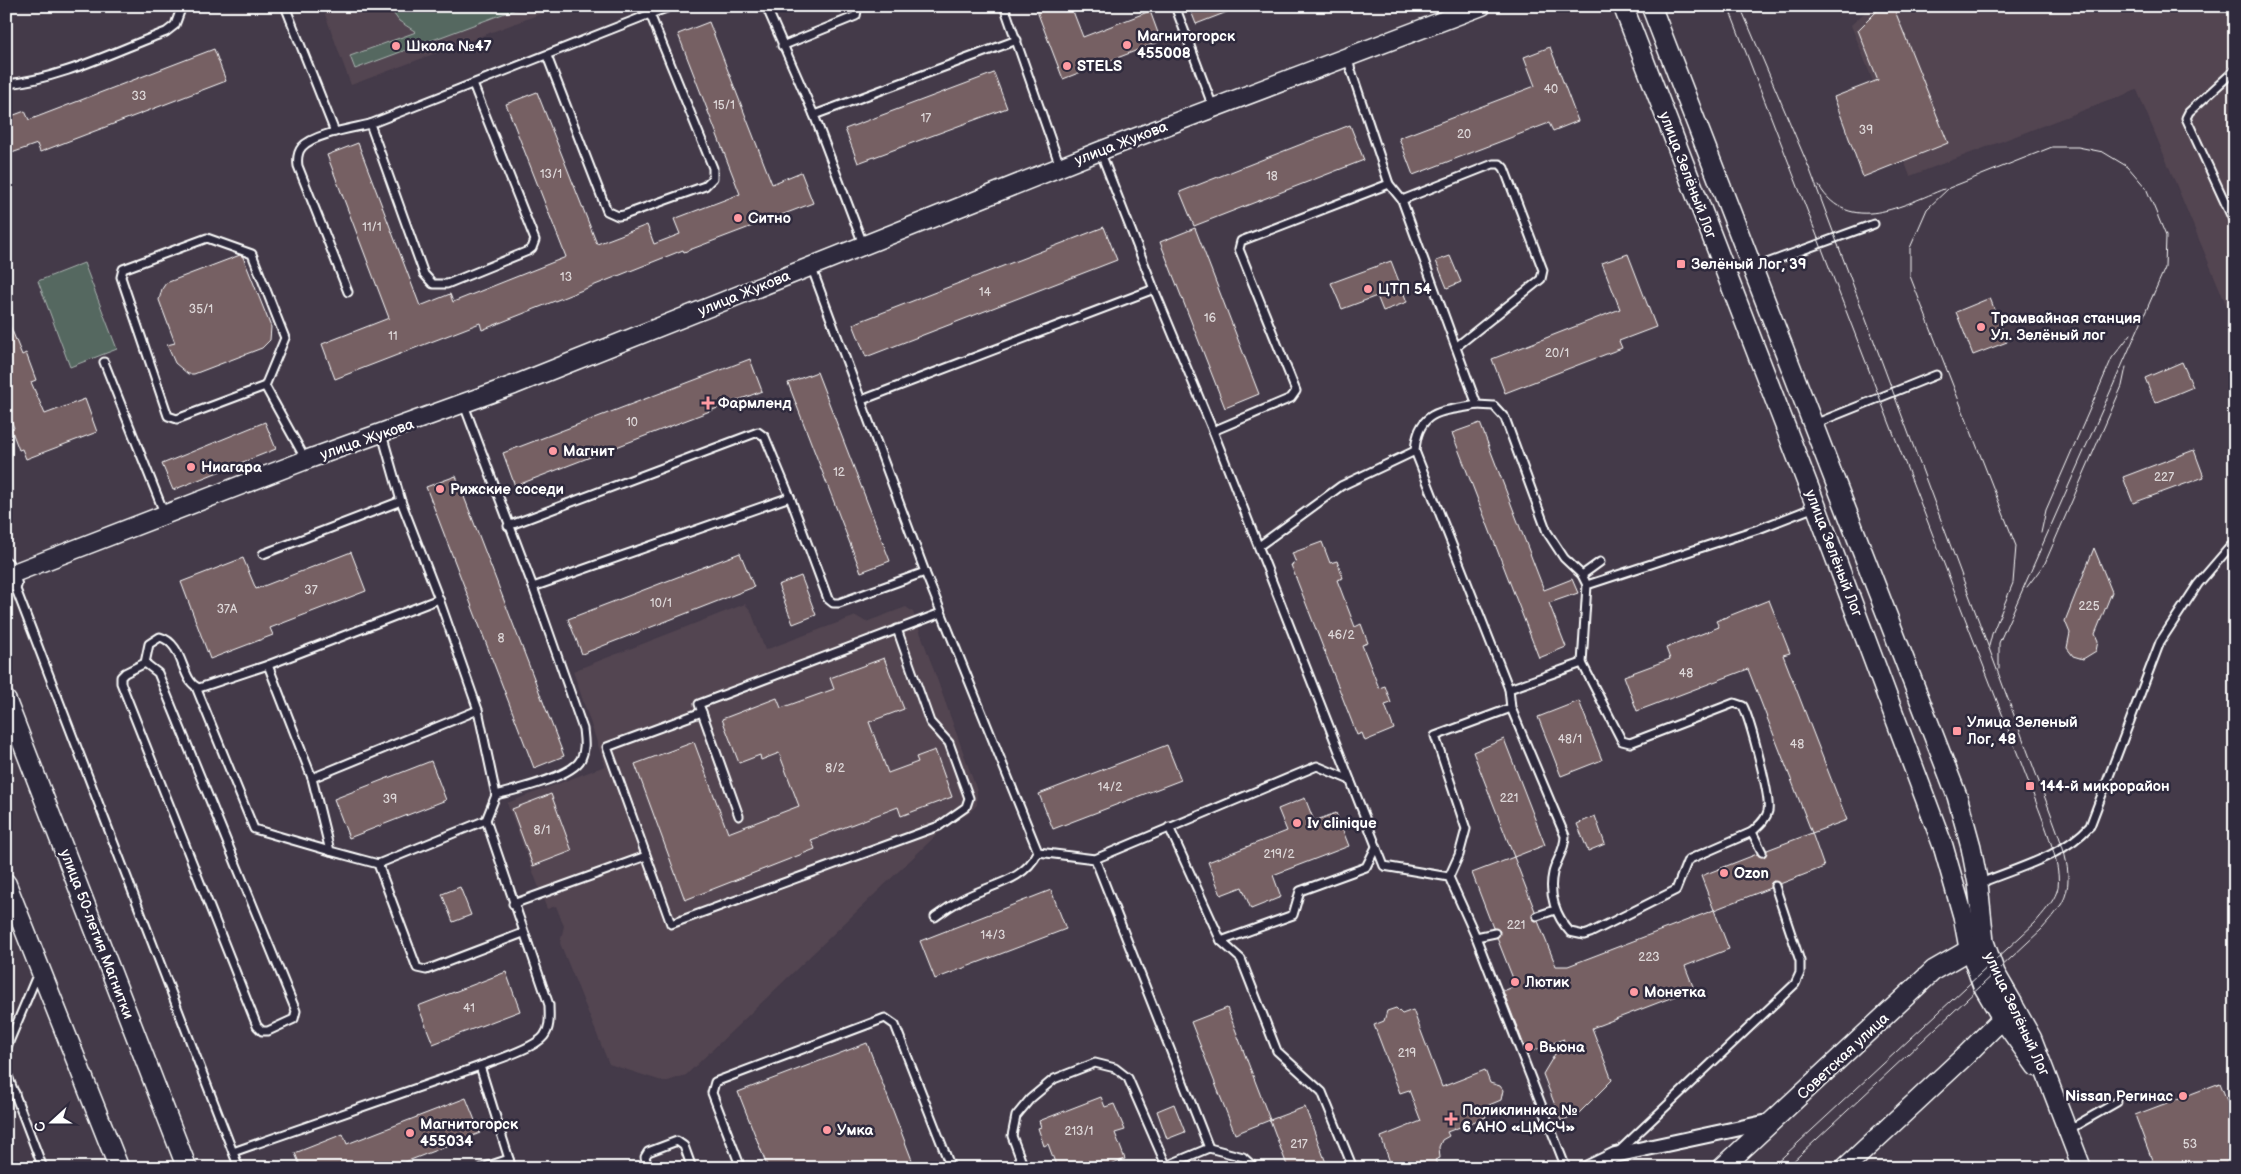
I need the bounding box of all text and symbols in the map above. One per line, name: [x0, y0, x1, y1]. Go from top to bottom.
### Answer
place label: Магнитогорск 455008: [1137, 27, 1236, 63]
place label: Школа №47: [406, 37, 492, 56]
marker: Магнитогорск 455008: [1121, 39, 1133, 51]
marker: Школа №47: [390, 40, 402, 52]
place label: STELS: [1077, 57, 1122, 76]
marker: STELS: [1061, 60, 1073, 72]
house number: 40: [1544, 82, 1558, 97]
house number: 33: [132, 89, 146, 104]
house number: 15/1: [713, 98, 735, 113]
street label: улица Зелёный Лог: [1655, 109, 1721, 242]
house number: 17: [921, 111, 931, 126]
street label: улица Жукова: [1072, 117, 1170, 170]
house number: 39: [1859, 123, 1873, 138]
house number: 20: [1457, 127, 1471, 142]
house number: 13/1: [540, 167, 562, 182]
house number: 18: [1266, 169, 1278, 184]
place label: Ситно: [748, 209, 791, 228]
marker: Ситно: [732, 212, 744, 224]
house number: 11/1: [362, 220, 382, 235]
place label: Зелёный Лог, 39: [1691, 255, 1807, 274]
marker: Зелёный Лог, 39: [1675, 258, 1687, 270]
street label: улица Жукова: [695, 266, 793, 321]
house number: 13: [560, 270, 572, 285]
place label: ЦТП 54: [1378, 280, 1432, 299]
marker: ЦТП 54: [1362, 283, 1374, 295]
house number: 14: [979, 285, 992, 300]
house number: 35/1: [189, 302, 213, 317]
place label: Трамвайная станция Ул. Зелёный лог: [1991, 309, 2141, 345]
house number: 16: [1204, 311, 1216, 326]
marker: Трамвайная станция Ул. Зелёный лог: [1975, 321, 1987, 333]
house number: 11: [388, 329, 398, 344]
house number: 20/1: [1545, 346, 1569, 361]
place label: Фармленд: [718, 394, 791, 413]
marker: Фармленд: [702, 397, 714, 409]
street label: улица Жукова: [318, 415, 417, 464]
house number: 10: [626, 415, 638, 430]
place label: Магнит: [563, 442, 615, 461]
marker: Магнит: [547, 445, 559, 457]
place label: Ниагара: [201, 458, 262, 477]
marker: Ниагара: [185, 461, 197, 473]
house number: 12: [833, 465, 845, 480]
house number: 227: [2154, 470, 2174, 485]
place label: Рижские соседи: [450, 480, 564, 499]
marker: Рижские соседи: [434, 483, 446, 495]
street label: улица Зелёный Лог: [1801, 487, 1867, 620]
house number: 37: [304, 583, 318, 598]
house number: 10/1: [650, 596, 672, 611]
house number: 225: [2078, 599, 2100, 614]
house number: 37А: [217, 602, 238, 617]
house number: 46/2: [1327, 628, 1355, 643]
house number: 8: [498, 631, 505, 646]
house number: 48: [1679, 666, 1693, 681]
place label: Улица Зеленый Лог, 48: [1966, 713, 2078, 749]
marker: Улица Зеленый Лог, 48: [1951, 725, 1963, 737]
house number: 48/1: [1558, 732, 1582, 747]
house number: 48: [1790, 737, 1804, 752]
house number: 8/2: [825, 761, 845, 776]
place label: 144-й микрорайон: [2040, 777, 2170, 796]
house number: 14/2: [1098, 780, 1122, 795]
marker: 144-й микрорайон: [2024, 780, 2036, 792]
house number: 221: [1500, 791, 1518, 806]
house number: 39: [383, 792, 397, 807]
place label: Iv clinique: [1307, 814, 1377, 833]
marker: Iv clinique: [1291, 817, 1303, 829]
house number: 8/1: [533, 823, 551, 838]
street label: улица 50-летия Магнитки: [55, 847, 138, 1022]
house number: 219/2: [1264, 847, 1294, 862]
place label: Ozon: [1734, 864, 1769, 883]
marker: Ozon: [1718, 867, 1730, 879]
house number: 221: [1507, 918, 1525, 933]
house number: 14/3: [981, 928, 1005, 943]
street label: улица Зелёный Лог: [1979, 949, 2054, 1079]
house number: 223: [1638, 950, 1660, 965]
place label: Лютик: [1524, 973, 1570, 992]
marker: Лютик: [1509, 976, 1521, 988]
place label: Монетка: [1644, 983, 1706, 1002]
marker: Монетка: [1628, 986, 1640, 998]
house number: 41: [463, 1001, 475, 1016]
street label: Советская улица: [1793, 1009, 1893, 1104]
place label: Вьюна: [1539, 1038, 1585, 1057]
marker: Вьюна: [1523, 1041, 1535, 1053]
house number: 219: [1398, 1046, 1416, 1061]
place label: Nissan Регинас: [2065, 1087, 2173, 1106]
marker: Nissan Регинас: [2177, 1090, 2189, 1102]
north arrow: [28, 1096, 78, 1146]
place label: Поликлиника № 6 АНО «ЦМСЧ»: [1462, 1101, 1578, 1137]
marker: Поликлиника № 6 АНО «ЦМСЧ»: [1444, 1112, 1458, 1126]
place label: Магнитогорск 455034: [420, 1115, 519, 1151]
text: С: [31, 1119, 50, 1134]
place label: Умка: [837, 1121, 873, 1140]
marker: Умка: [821, 1124, 833, 1136]
house number: 213/1: [1065, 1124, 1094, 1139]
marker: Магнитогорск 455034: [404, 1127, 416, 1139]
house number: 217: [1290, 1137, 1308, 1152]
house number: 53: [2183, 1137, 2197, 1152]

